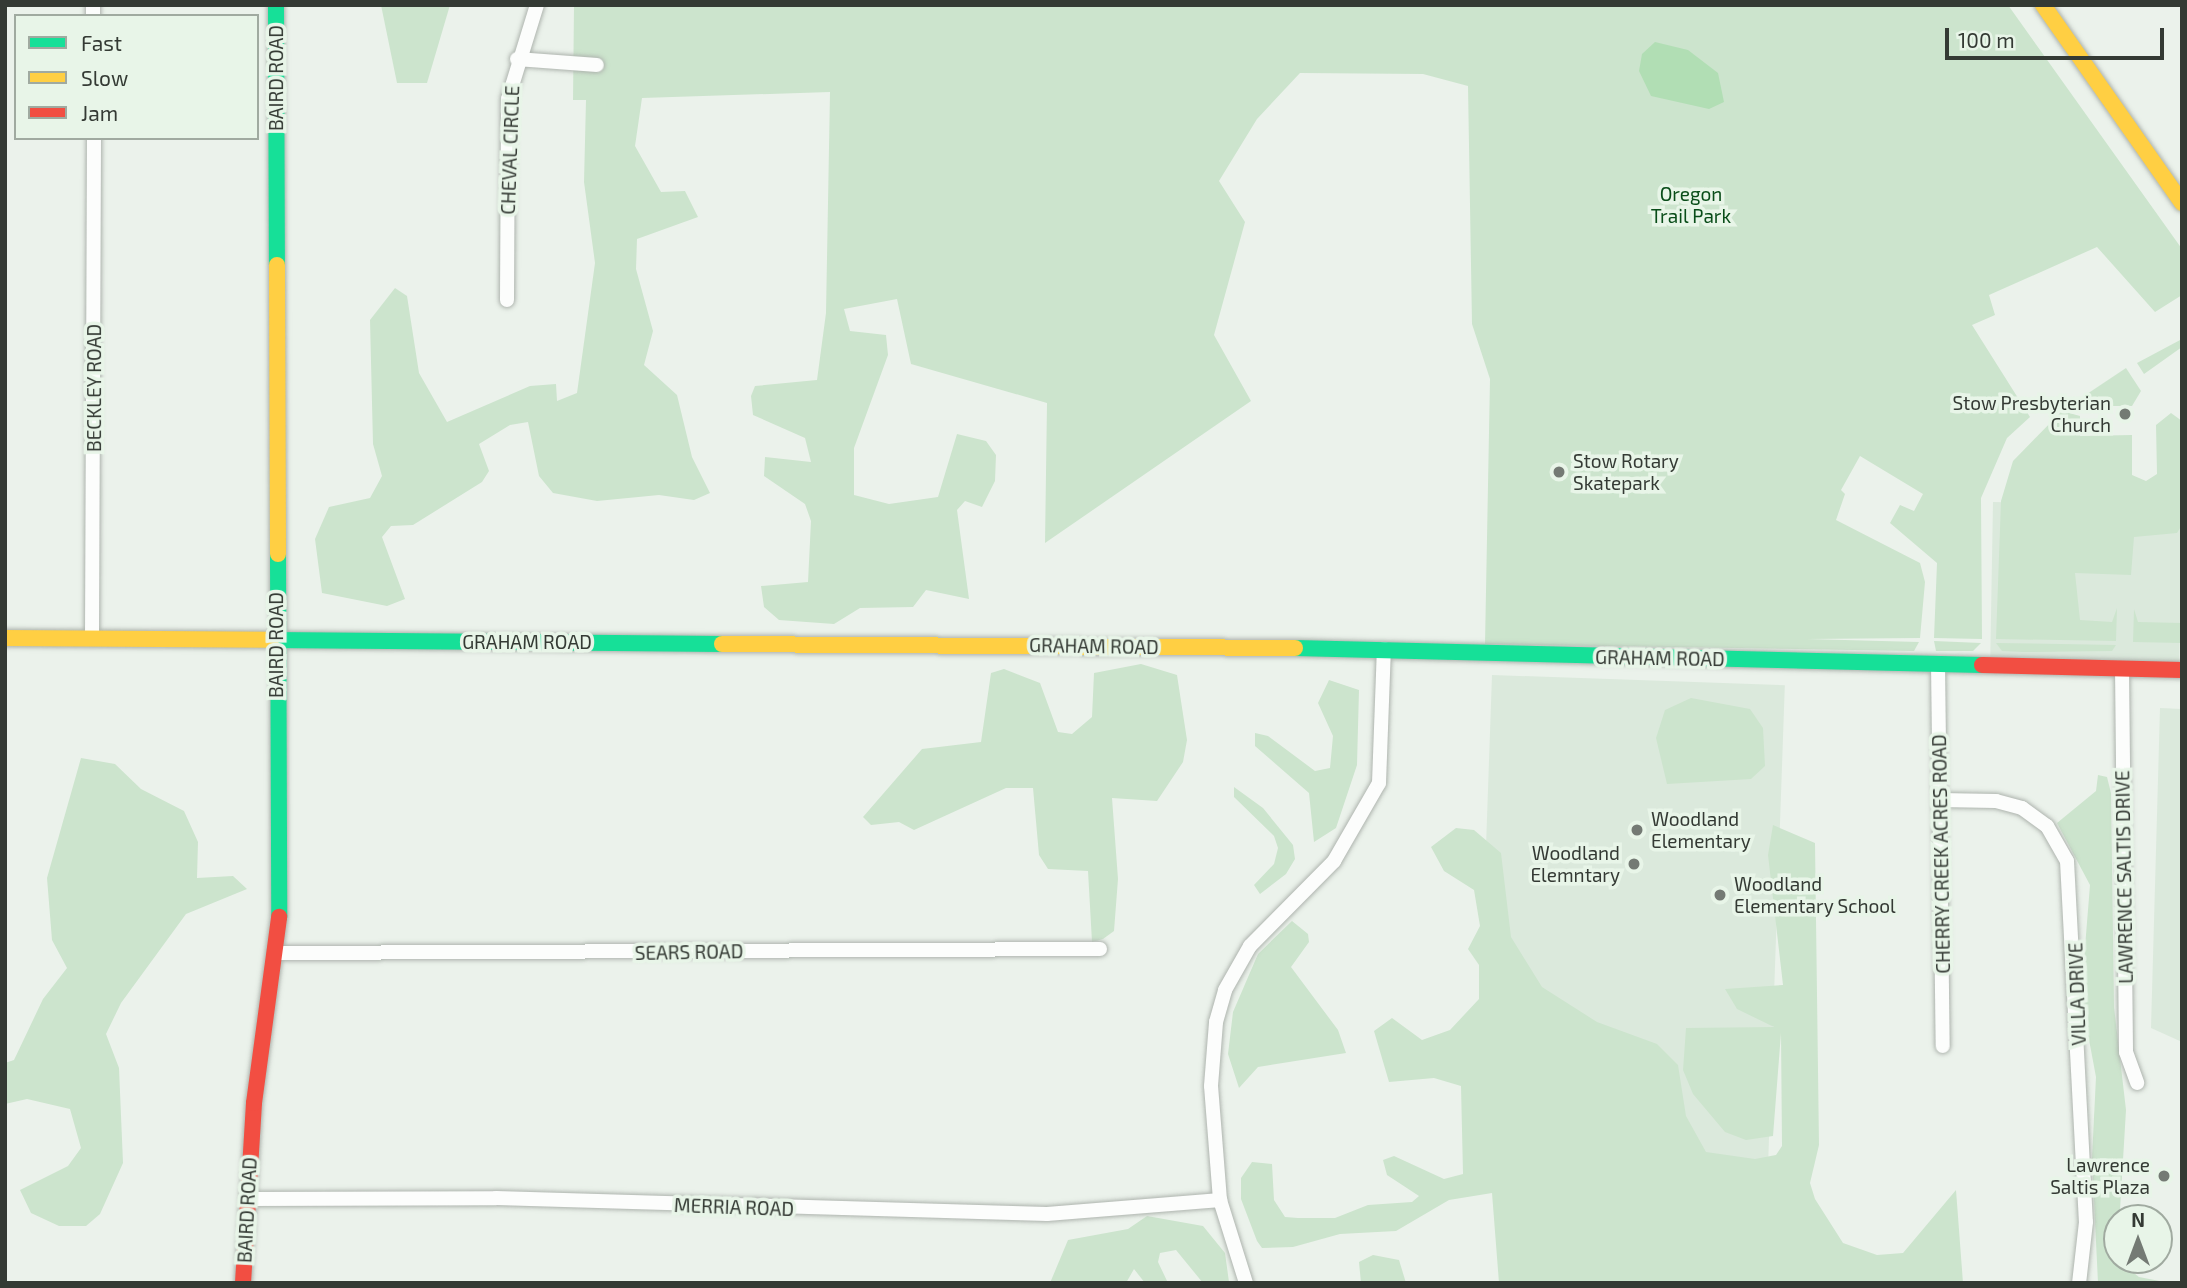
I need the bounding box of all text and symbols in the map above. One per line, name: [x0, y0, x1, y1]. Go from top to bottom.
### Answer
legend: [14, 14, 259, 140]
scale bar: [1949, 14, 2168, 58]
street label: BAIRD ROAD: [265, 25, 287, 131]
text: 100 m: [1958, 27, 2015, 52]
text: Fast: [81, 30, 122, 55]
text: Slow: [81, 65, 128, 90]
street label: CHEVAL CIRCLE: [496, 85, 524, 215]
text: Jam: [81, 100, 118, 125]
park label: Oregon Trail Park: [1651, 183, 1731, 227]
street label: BECKLEY ROAD: [83, 324, 105, 452]
place label: Stow Presbyterian Church: [1952, 392, 2111, 436]
marker: Stow Presbyterian Church: [2117, 406, 2133, 422]
place label: Stow Rotary Skatepark: [1573, 450, 1679, 494]
marker: Stow Rotary Skatepark: [1551, 464, 1567, 480]
street label: BAIRD ROAD: [265, 592, 287, 698]
street label: GRAHAM ROAD: [462, 631, 592, 653]
street label: GRAHAM ROAD: [1029, 633, 1159, 659]
street label: GRAHAM ROAD: [1595, 645, 1725, 671]
street label: CHERRY CREEK ACRES ROAD: [1928, 734, 1954, 974]
street label: LAWRENCE SALTIS DRIVE: [2111, 770, 2137, 984]
place label: Woodland Elementary: [1651, 808, 1751, 852]
marker: Woodland Elementary: [1629, 822, 1645, 838]
place label: Woodland Elemntary: [1530, 842, 1620, 886]
marker: Woodland Elemntary: [1626, 856, 1642, 872]
place label: Woodland Elementary School: [1734, 873, 1896, 917]
marker: Woodland Elementary School: [1712, 887, 1728, 903]
street label: SEARS ROAD: [635, 940, 743, 964]
street label: VILLA DRIVE: [2064, 942, 2090, 1046]
place label: Lawrence Saltis Plaza: [2050, 1154, 2150, 1198]
street label: BAIRD ROAD: [233, 1156, 261, 1264]
marker: Lawrence Saltis Plaza: [2156, 1168, 2172, 1184]
street label: MERRIA ROAD: [673, 1194, 795, 1220]
north arrow: [2103, 1204, 2173, 1274]
text: N: [2131, 1208, 2145, 1231]

